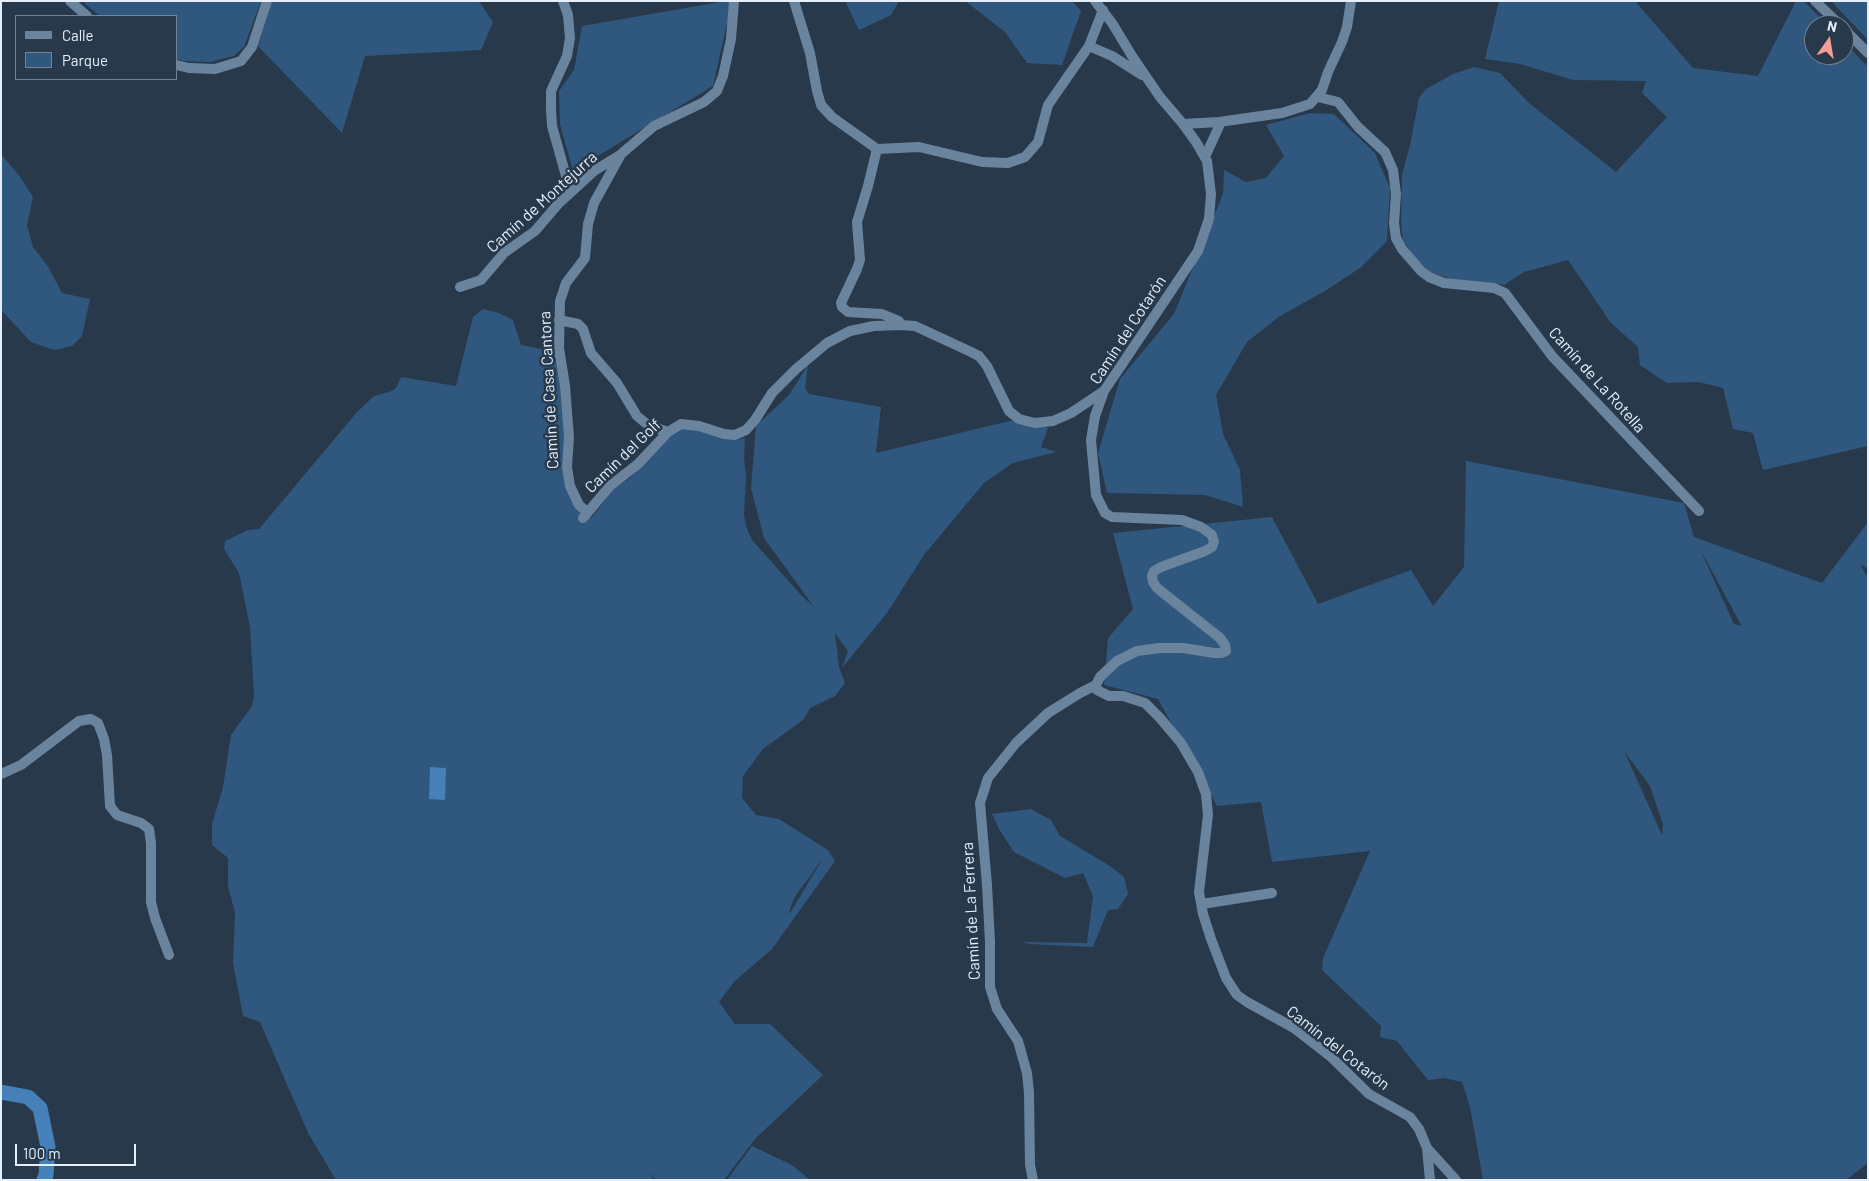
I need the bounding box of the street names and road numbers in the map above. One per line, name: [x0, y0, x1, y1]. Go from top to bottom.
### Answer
street label: Camín de Montejurra: [483, 147, 601, 257]
street label: Camín del Cotarón: [1086, 272, 1170, 388]
street label: Camín de Casa Cantora: [535, 311, 563, 469]
street label: Camín de La Rotella: [1545, 323, 1649, 437]
street label: Camín del Golf: [581, 415, 665, 497]
street label: Camín de La Ferrera: [958, 841, 984, 981]
street label: Camín del Cotarón: [1283, 1002, 1393, 1094]

